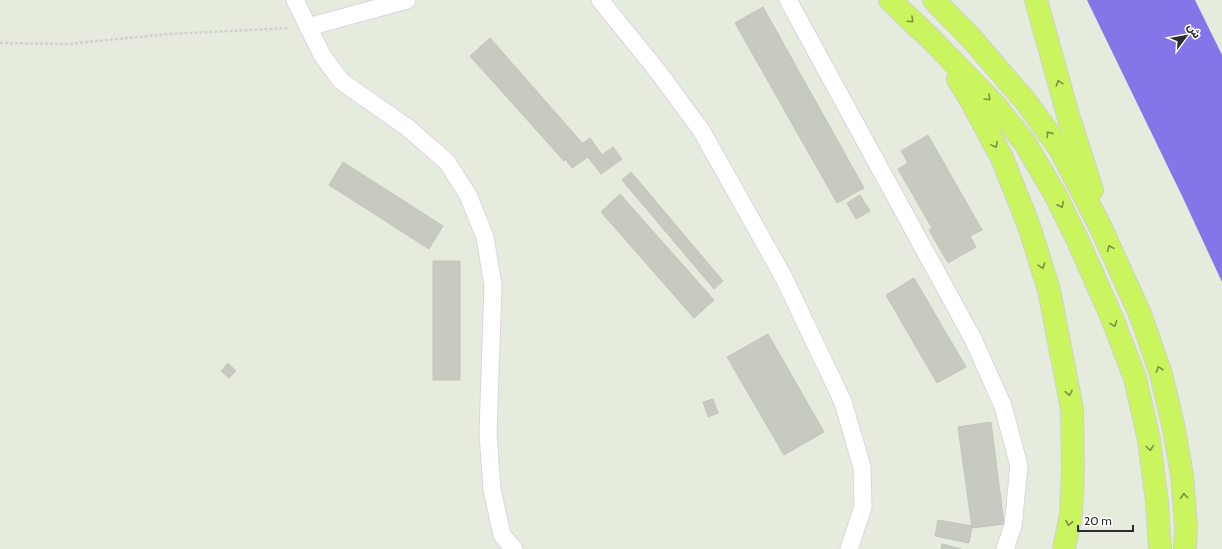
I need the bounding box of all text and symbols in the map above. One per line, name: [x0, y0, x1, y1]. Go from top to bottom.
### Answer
one-way arrow: [906, 15, 914, 23]
north arrow: [1166, 16, 1206, 56]
text: ش: [1185, 21, 1204, 41]
one-way arrow: [1055, 80, 1064, 87]
one-way arrow: [983, 93, 991, 101]
one-way arrow: [1046, 131, 1054, 138]
one-way arrow: [990, 141, 998, 148]
one-way arrow: [1056, 201, 1063, 209]
one-way arrow: [1107, 245, 1115, 252]
one-way arrow: [1037, 263, 1046, 270]
one-way arrow: [1110, 320, 1118, 327]
one-way arrow: [1155, 365, 1164, 372]
one-way arrow: [1064, 390, 1072, 396]
one-way arrow: [1145, 445, 1154, 451]
one-way arrow: [1179, 493, 1188, 499]
scale bar: [1078, 507, 1133, 533]
text: 20 m: [1084, 513, 1112, 528]
one-way arrow: [1066, 520, 1074, 526]

